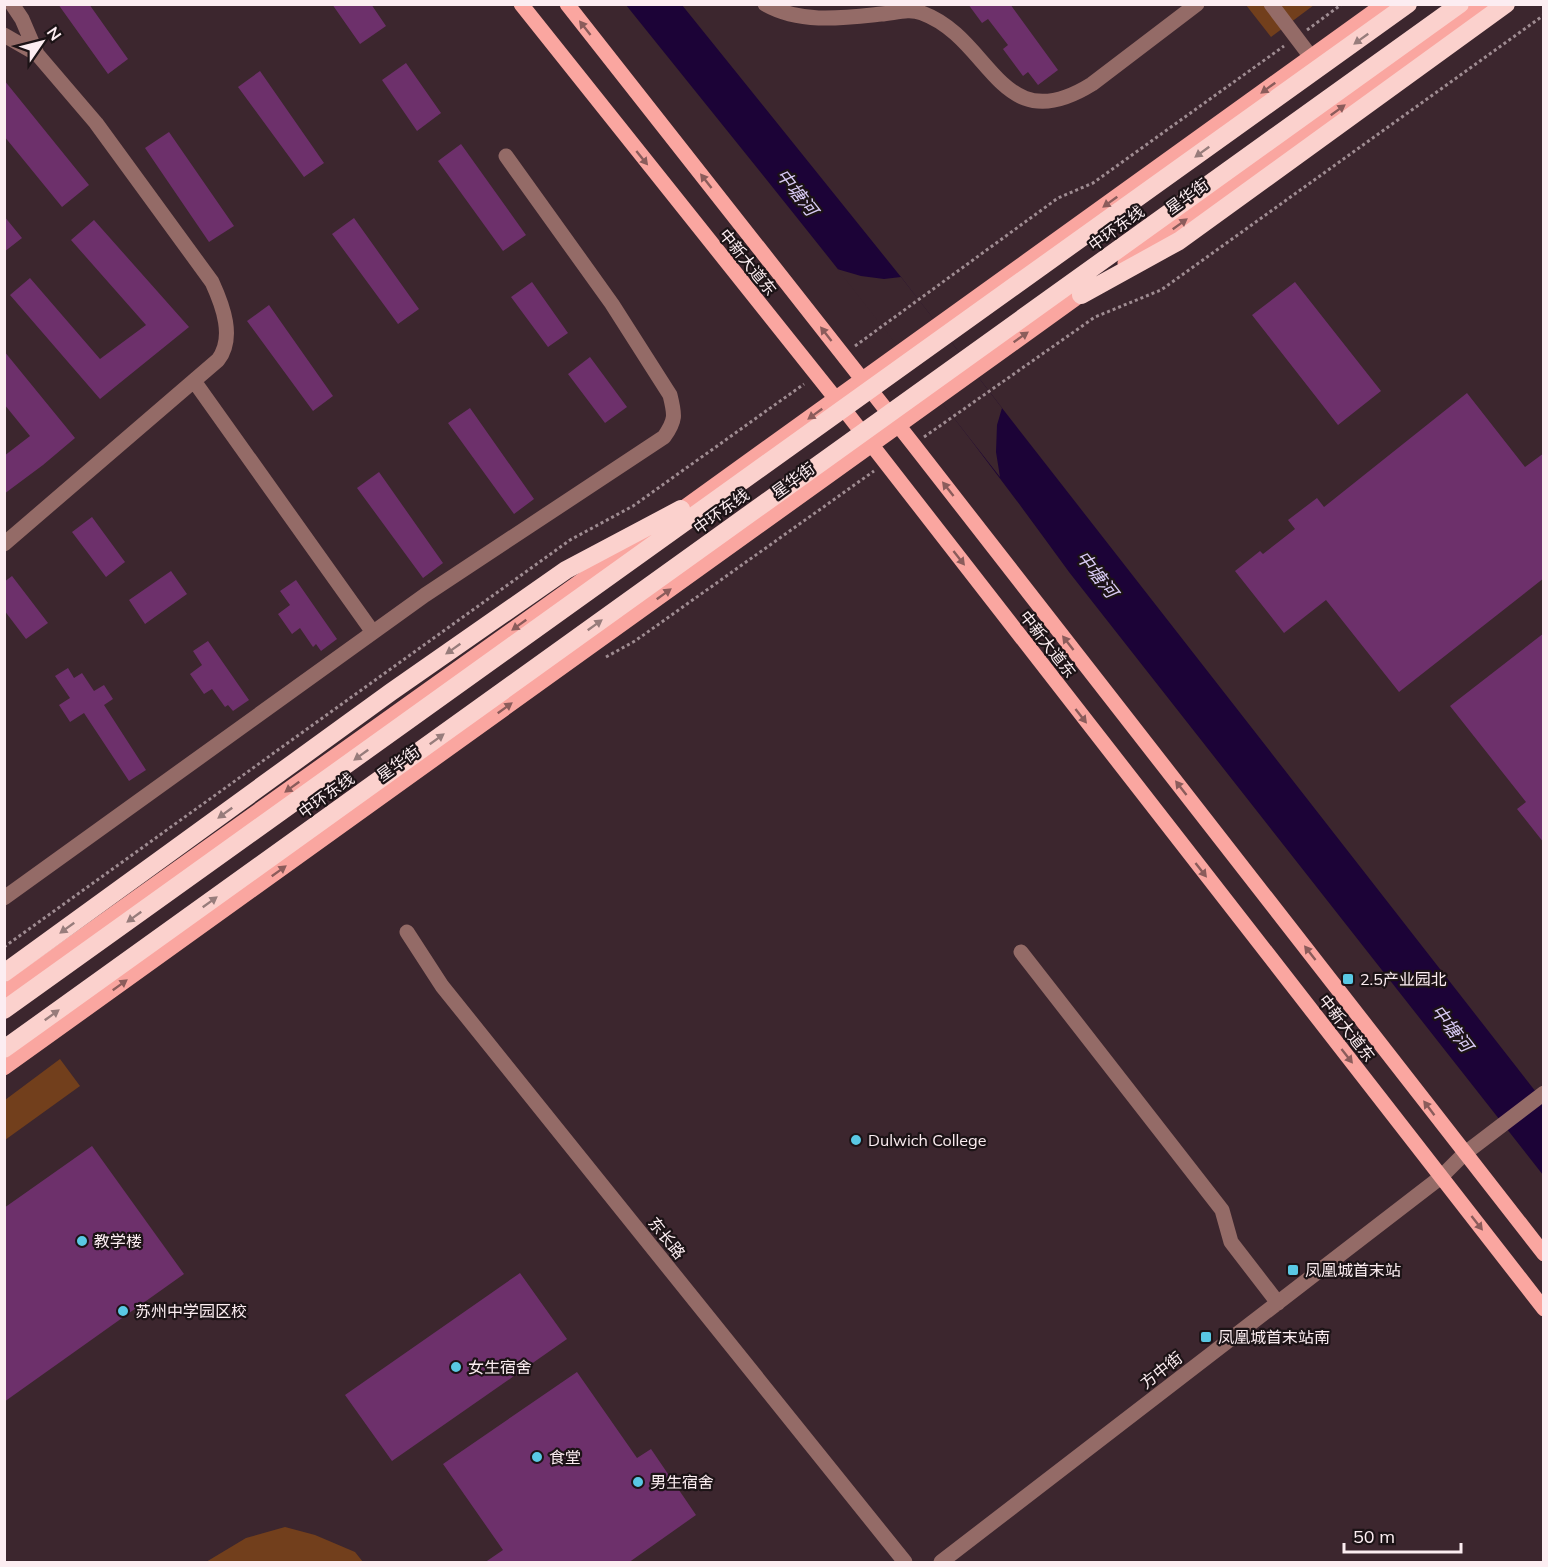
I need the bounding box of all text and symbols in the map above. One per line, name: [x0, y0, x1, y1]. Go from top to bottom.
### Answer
north arrow: [12, 12, 72, 72]
one-way arrow: [579, 20, 591, 35]
text: N: [43, 23, 66, 44]
one-way arrow: [1353, 32, 1368, 44]
one-way arrow: [1260, 82, 1276, 93]
one-way arrow: [1329, 104, 1345, 116]
one-way arrow: [1195, 146, 1211, 158]
one-way arrow: [635, 150, 647, 165]
water label: 中塘河: [771, 164, 825, 223]
one-way arrow: [699, 173, 712, 189]
street label: 星华街: [1162, 174, 1212, 218]
one-way arrow: [1102, 196, 1118, 208]
street label: 中环东线: [1084, 201, 1148, 255]
one-way arrow: [1171, 218, 1187, 230]
street label: 中新大道东: [715, 225, 781, 299]
one-way arrow: [820, 326, 833, 342]
one-way arrow: [1012, 331, 1028, 343]
one-way arrow: [808, 408, 823, 420]
street label: 星华街: [768, 458, 818, 502]
one-way arrow: [942, 481, 955, 497]
street label: 中环东线: [689, 484, 753, 538]
water label: 中塘河: [1071, 546, 1125, 605]
one-way arrow: [952, 550, 964, 565]
one-way arrow: [656, 589, 671, 601]
street label: 中新大道东: [1015, 606, 1081, 682]
one-way arrow: [512, 619, 528, 631]
one-way arrow: [587, 619, 603, 631]
one-way arrow: [1061, 635, 1074, 651]
one-way arrow: [445, 643, 461, 655]
one-way arrow: [497, 702, 513, 714]
one-way arrow: [1075, 708, 1088, 724]
one-way arrow: [429, 733, 445, 745]
street label: 星华街: [373, 741, 423, 785]
one-way arrow: [353, 749, 369, 761]
street label: 中环东线: [294, 768, 358, 822]
one-way arrow: [1175, 780, 1188, 796]
one-way arrow: [285, 781, 301, 793]
one-way arrow: [217, 807, 233, 819]
one-way arrow: [1195, 862, 1207, 877]
one-way arrow: [270, 865, 286, 877]
one-way arrow: [202, 896, 218, 908]
one-way arrow: [126, 911, 141, 923]
one-way arrow: [59, 922, 75, 934]
one-way arrow: [1304, 946, 1316, 962]
place label: 2.5产业园北: [1360, 969, 1447, 989]
marker: 2.5产业园北: [1341, 972, 1355, 986]
one-way arrow: [112, 979, 128, 991]
street label: 中新大道东: [1314, 990, 1380, 1066]
water label: 中塘河: [1426, 1000, 1480, 1059]
one-way arrow: [44, 1010, 60, 1021]
one-way arrow: [1340, 1048, 1353, 1064]
one-way arrow: [1422, 1100, 1435, 1116]
place label: Dulwich College: [868, 1130, 986, 1150]
marker: Dulwich College: [849, 1133, 863, 1147]
street label: 东长路: [644, 1213, 690, 1263]
one-way arrow: [1471, 1215, 1484, 1231]
place label: 教学楼: [94, 1231, 142, 1251]
marker: 教学楼: [75, 1234, 89, 1248]
place label: 凤凰城首末站: [1305, 1260, 1401, 1280]
marker: 凤凰城首末站: [1286, 1263, 1300, 1277]
place label: 苏州中学园区校: [135, 1301, 247, 1321]
marker: 苏州中学园区校: [116, 1304, 130, 1318]
place label: 凤凰城首末站南: [1218, 1327, 1330, 1347]
marker: 凤凰城首末站南: [1199, 1330, 1213, 1344]
street label: 方中街: [1136, 1347, 1186, 1393]
place label: 女生宿舍: [468, 1357, 532, 1377]
marker: 女生宿舍: [449, 1360, 463, 1374]
place label: 食堂: [549, 1447, 581, 1467]
marker: 食堂: [530, 1450, 544, 1464]
place label: 男生宿舍: [650, 1472, 714, 1492]
marker: 男生宿舍: [631, 1475, 645, 1489]
scale bar: [1344, 1516, 1461, 1554]
text: 50 m: [1353, 1525, 1395, 1548]

